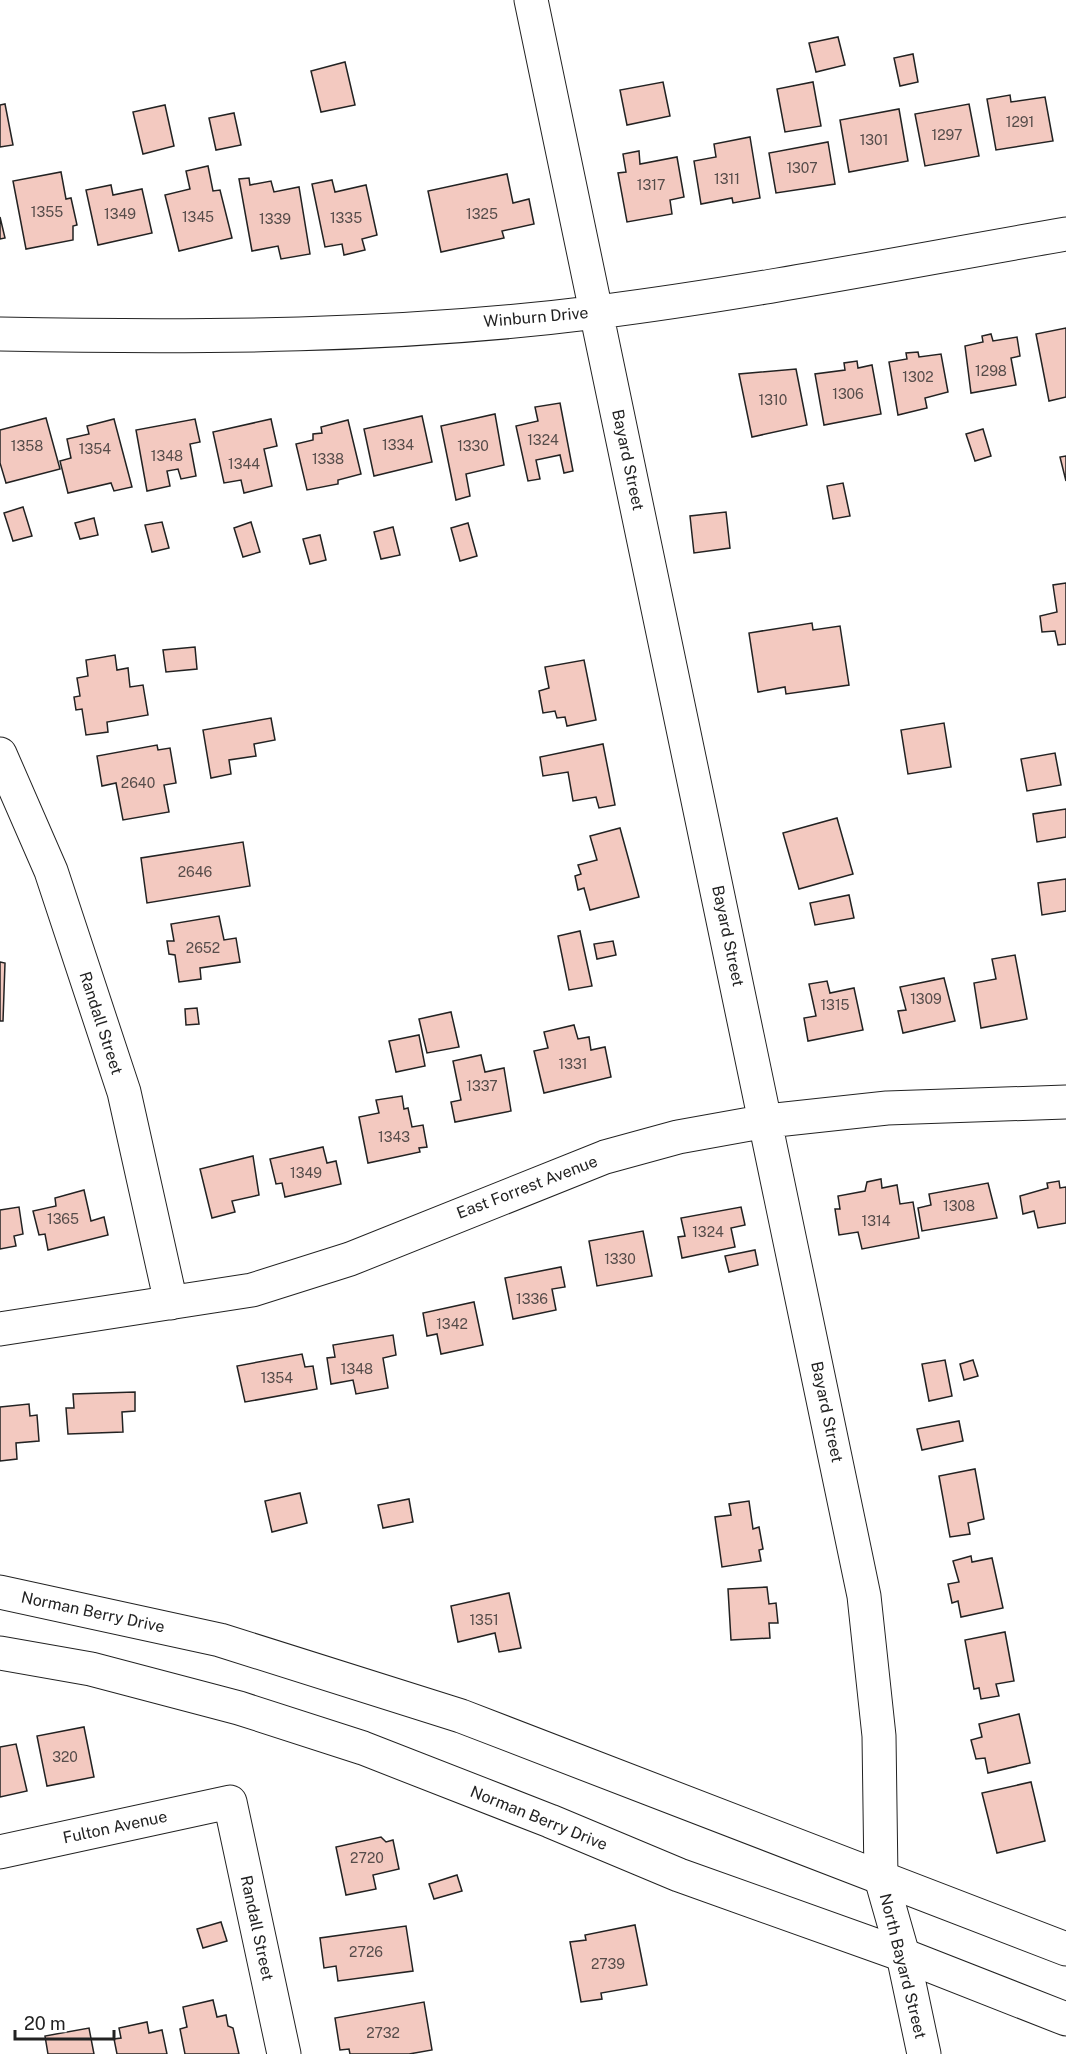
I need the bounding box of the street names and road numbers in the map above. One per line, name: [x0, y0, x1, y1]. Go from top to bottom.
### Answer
street label: Winburn Drive: [483, 303, 589, 331]
street label: Bayard Street: [608, 408, 648, 512]
street label: Bayard Street: [708, 884, 748, 988]
street label: Randall Street: [75, 969, 127, 1077]
street label: East Forrest Avenue: [454, 1151, 600, 1223]
street label: Bayard Street: [807, 1360, 847, 1464]
street label: Norman Berry Drive: [19, 1587, 167, 1637]
street label: Norman Berry Drive: [468, 1782, 610, 1854]
street label: Fulton Avenue: [61, 1807, 169, 1847]
street label: Randall Street: [237, 1874, 277, 1982]
street label: North Bayard Street: [876, 1891, 930, 2041]

